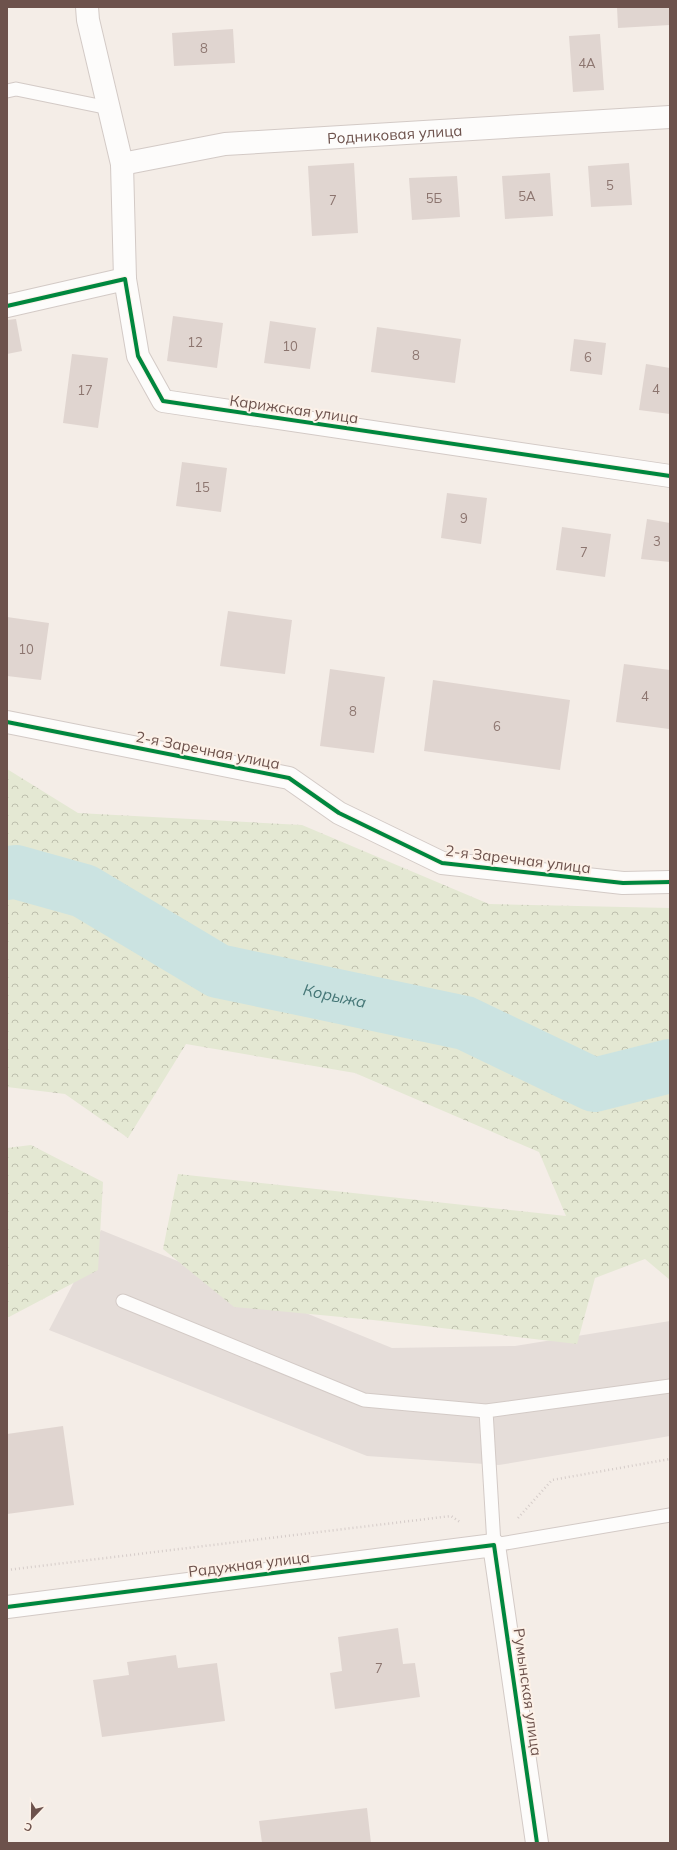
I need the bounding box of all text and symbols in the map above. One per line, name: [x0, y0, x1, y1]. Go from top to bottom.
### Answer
house number: 8: [200, 40, 208, 56]
house number: 4А: [578, 55, 596, 71]
street label: Родниковая улица: [327, 120, 463, 147]
house number: 5: [606, 177, 614, 193]
house number: 5А: [518, 188, 536, 204]
house number: 5Б: [426, 190, 442, 206]
house number: 7: [329, 192, 337, 208]
house number: 12: [187, 334, 203, 350]
house number: 10: [282, 338, 298, 354]
house number: 8: [412, 347, 420, 363]
house number: 6: [584, 349, 592, 365]
house number: 4: [652, 381, 660, 397]
house number: 17: [77, 382, 93, 398]
street label: Карижская улица: [228, 391, 360, 427]
house number: 15: [194, 479, 210, 495]
house number: 9: [460, 510, 468, 526]
house number: 3: [653, 533, 661, 549]
house number: 7: [580, 544, 588, 560]
house number: 10: [18, 641, 34, 657]
house number: 4: [641, 688, 649, 704]
house number: 8: [349, 703, 357, 719]
house number: 6: [493, 718, 501, 734]
street label: 2-я Заречная улица: [134, 727, 282, 773]
street label: 2-я Заречная улица: [444, 841, 592, 877]
water label: Корыжа: [301, 979, 368, 1012]
street label: Радужная улица: [187, 1547, 311, 1581]
street label: Румынская улица: [510, 1627, 546, 1757]
house number: 7: [375, 1660, 383, 1676]
north arrow: [12, 1798, 52, 1838]
text: С: [22, 1819, 34, 1835]

